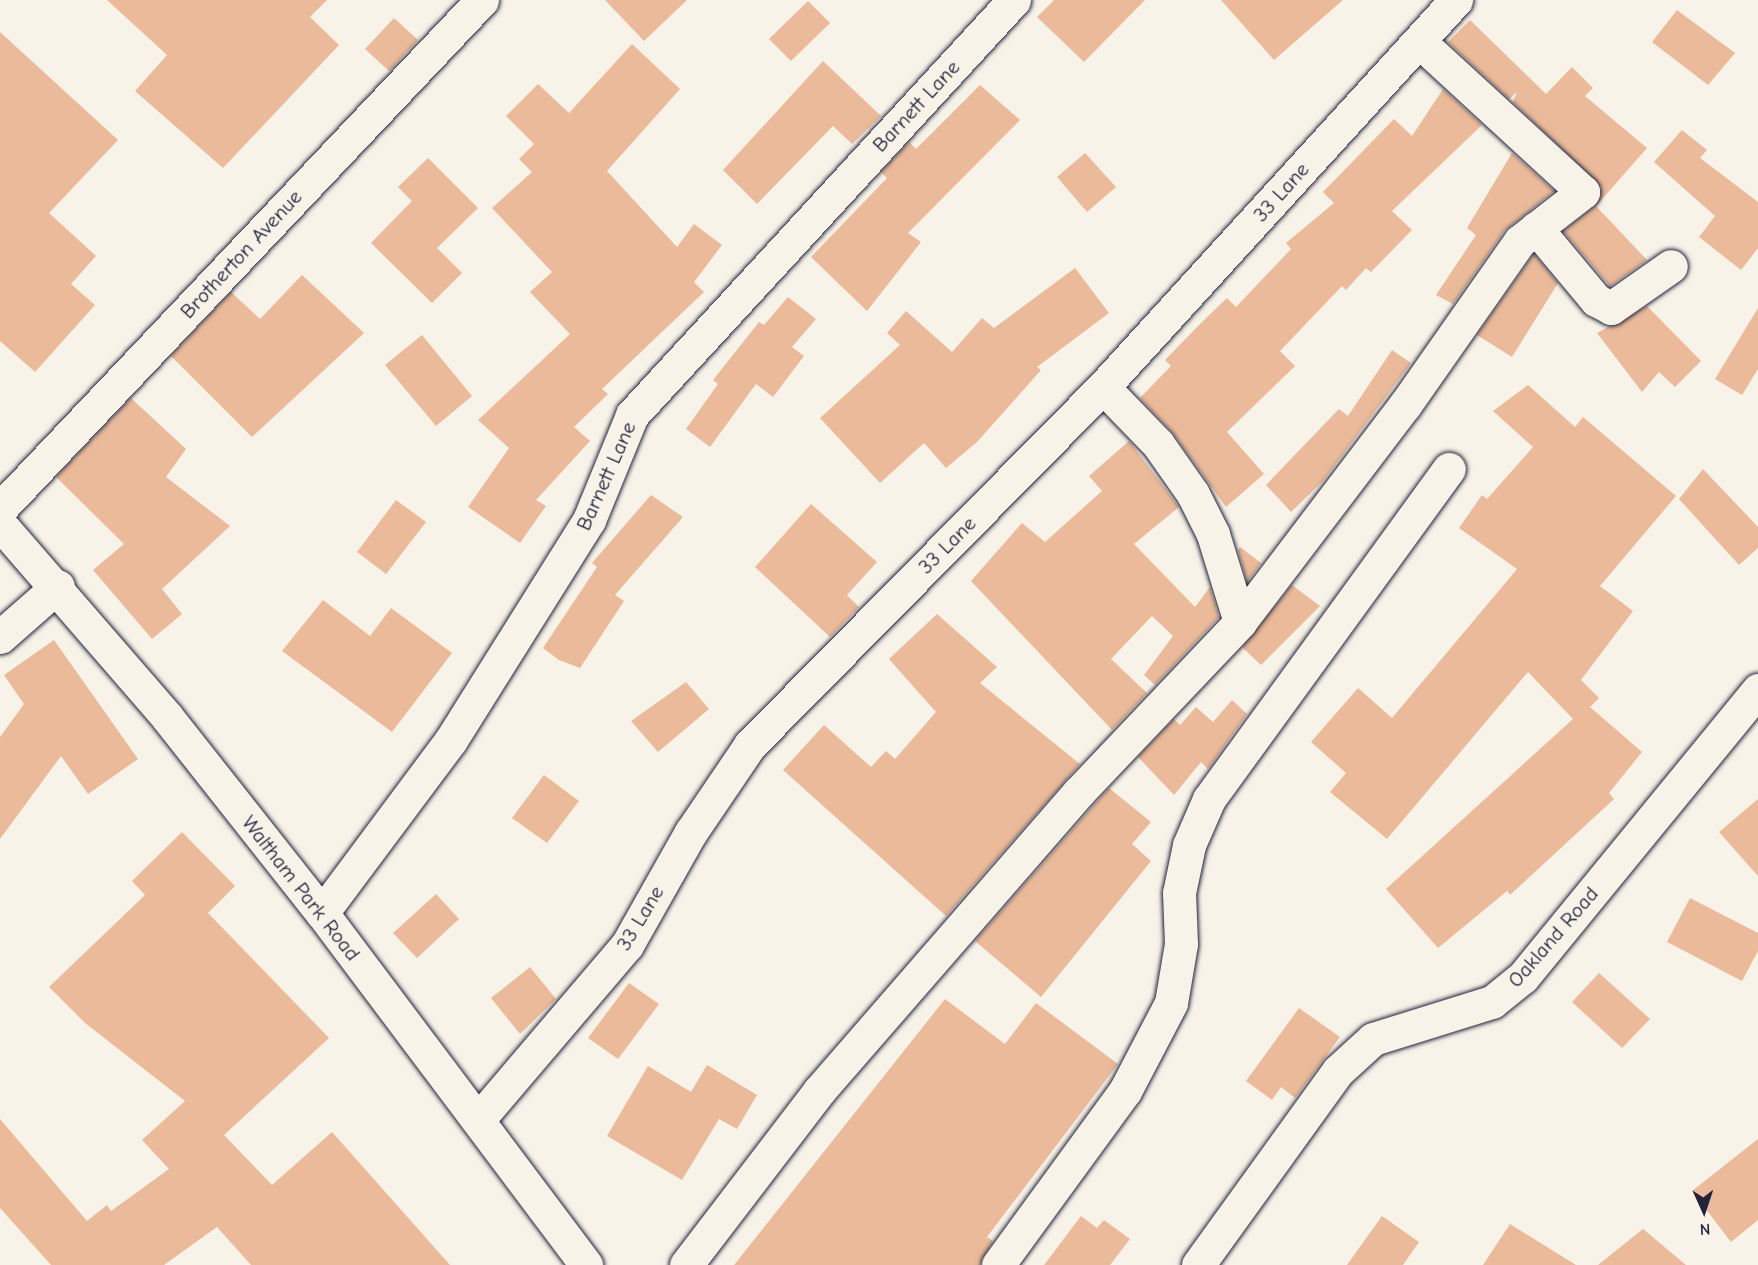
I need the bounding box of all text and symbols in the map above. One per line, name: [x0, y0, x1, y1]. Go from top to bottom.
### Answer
street label: Barnett Lane: [867, 55, 965, 157]
street label: 33 Lane: [1248, 157, 1314, 227]
street label: Brotherton Avenue: [175, 184, 307, 324]
street label: Barnett Lane: [571, 418, 641, 534]
street label: 33 Lane: [913, 511, 981, 579]
street label: Waltham Park Road: [237, 810, 365, 966]
street label: 33 Lane: [611, 881, 669, 955]
street label: Oakland Road: [1502, 882, 1604, 992]
north arrow: [1674, 1181, 1734, 1241]
text: N: [1699, 1220, 1711, 1238]

